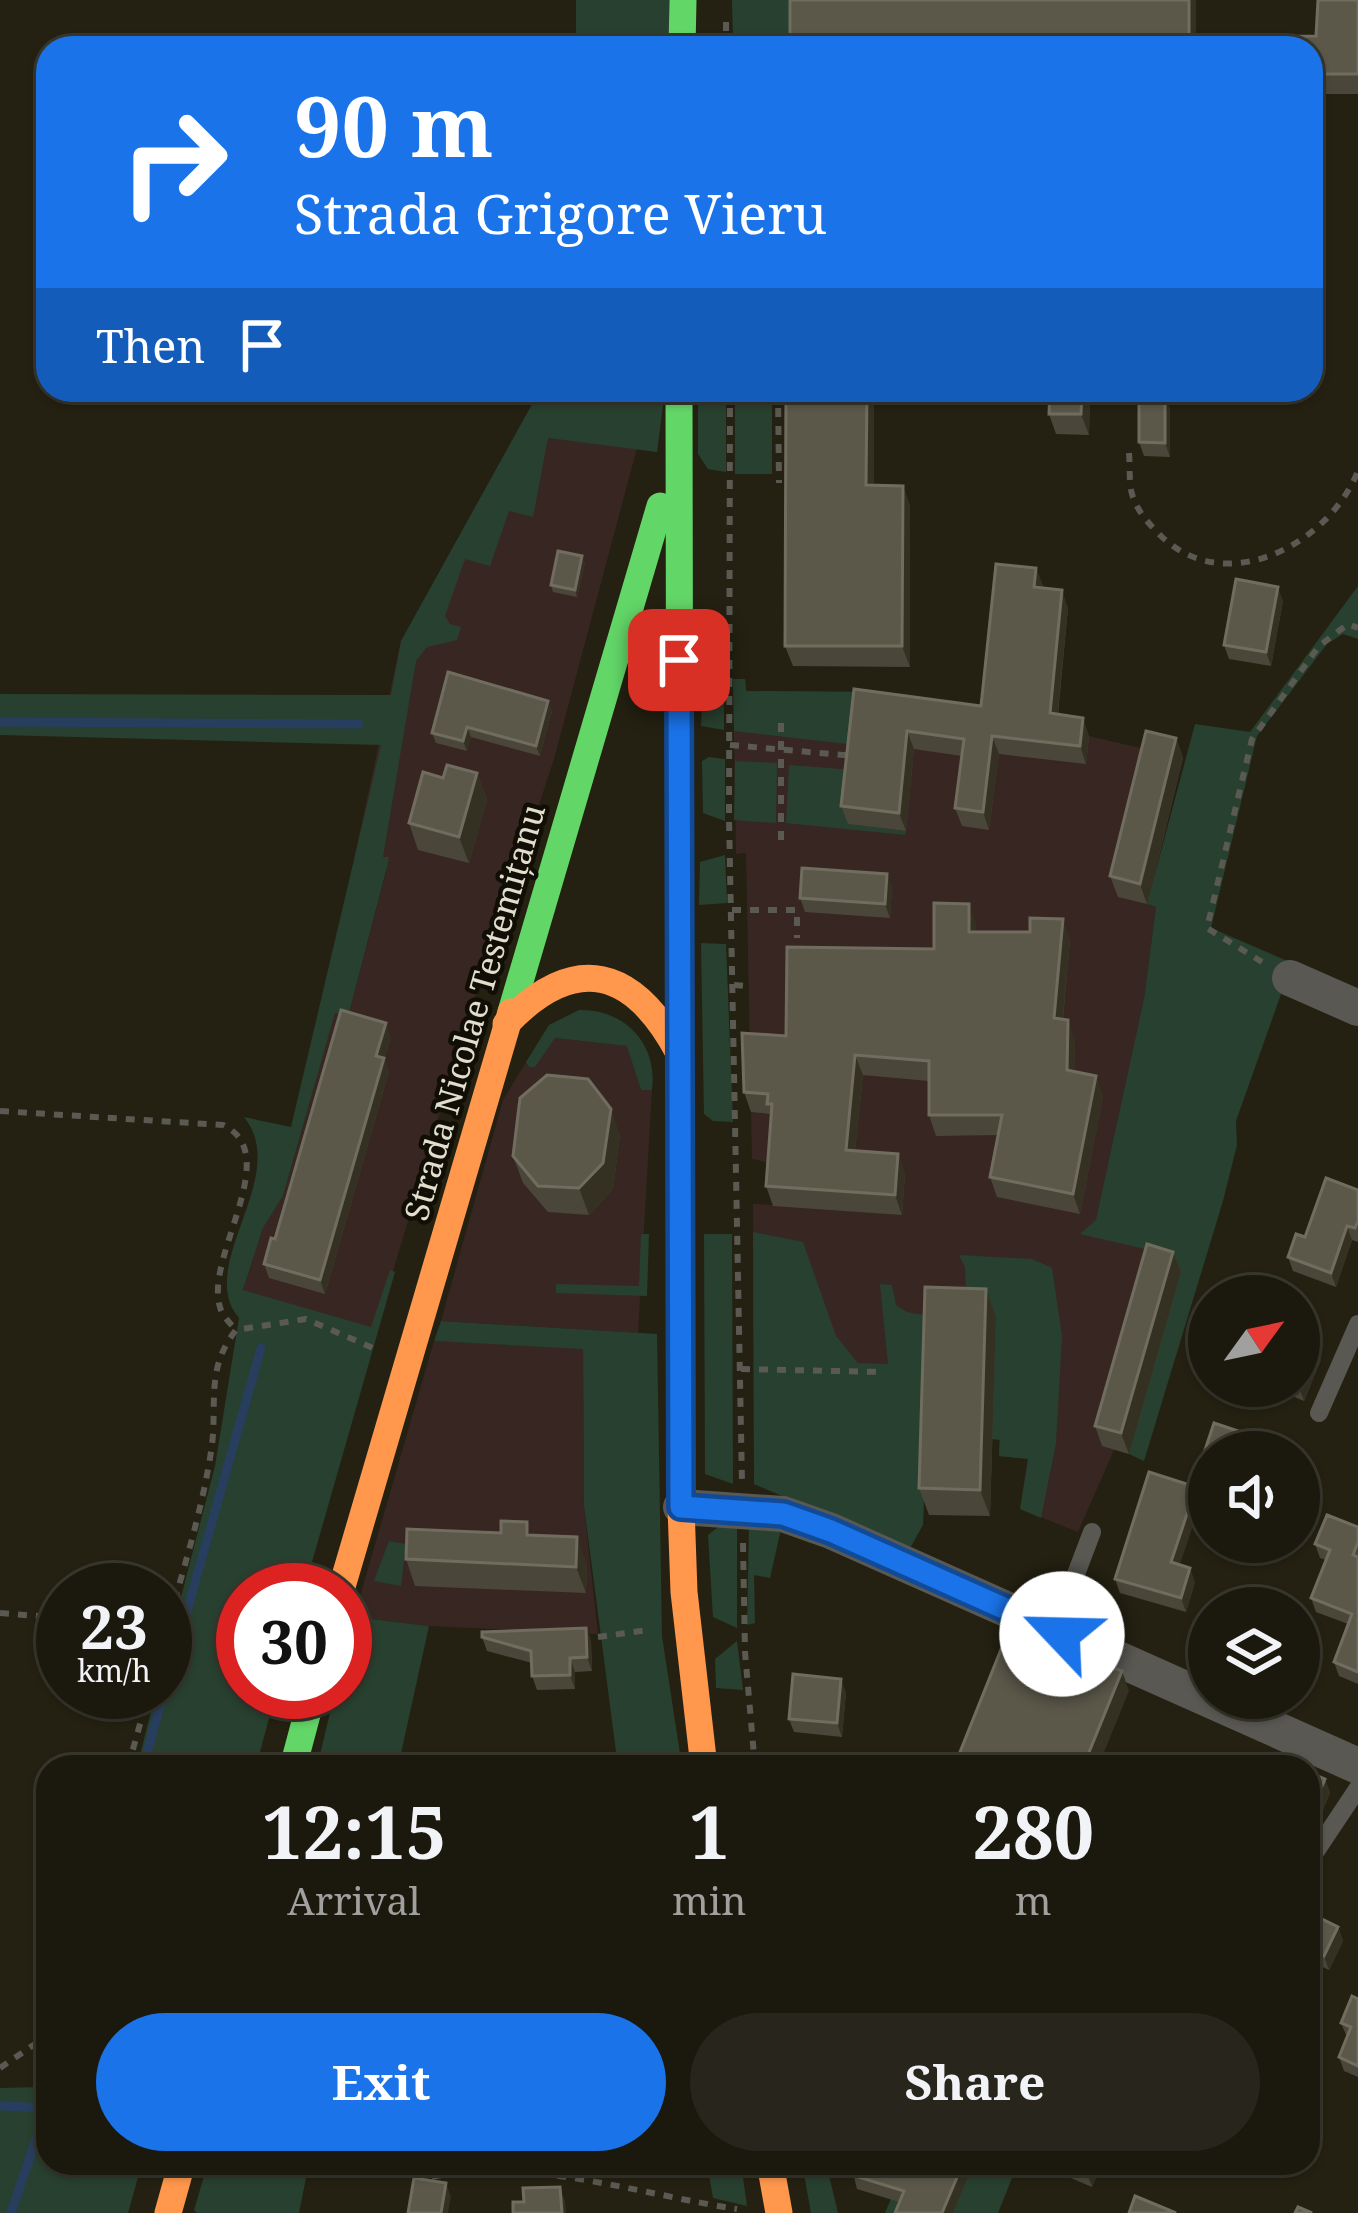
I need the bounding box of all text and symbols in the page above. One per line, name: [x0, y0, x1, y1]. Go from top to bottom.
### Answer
text: 90 m: [294, 67, 494, 182]
icon: right: [96, 84, 252, 240]
text: Strada Grigore Vieru: [294, 176, 827, 250]
icon: arrive: [229, 312, 295, 378]
text: Then: [96, 315, 205, 376]
pin: [628, 609, 730, 711]
icon: arrive: [646, 627, 712, 693]
street label: Strada Nicolae Testemițanu: [393, 799, 555, 1225]
north arrow: [1188, 1275, 1320, 1407]
map controls: [1188, 1275, 1320, 1719]
button: sound: [1188, 1431, 1320, 1563]
speed limit sign: 30: [216, 1563, 372, 1719]
position arrow: [999, 1571, 1125, 1697]
text: 23: [80, 1585, 148, 1667]
button: layers: [1188, 1587, 1320, 1719]
text: km/h: [77, 1650, 151, 1691]
text: 12:15: [262, 1782, 446, 1880]
text: 1: [689, 1782, 730, 1880]
text: 280: [972, 1782, 1094, 1880]
text: Arrival: [287, 1873, 421, 1926]
text: min: [672, 1873, 747, 1926]
text: m: [1015, 1873, 1052, 1926]
button: Exit: [96, 2013, 666, 2151]
button: Share: [690, 2013, 1260, 2151]

